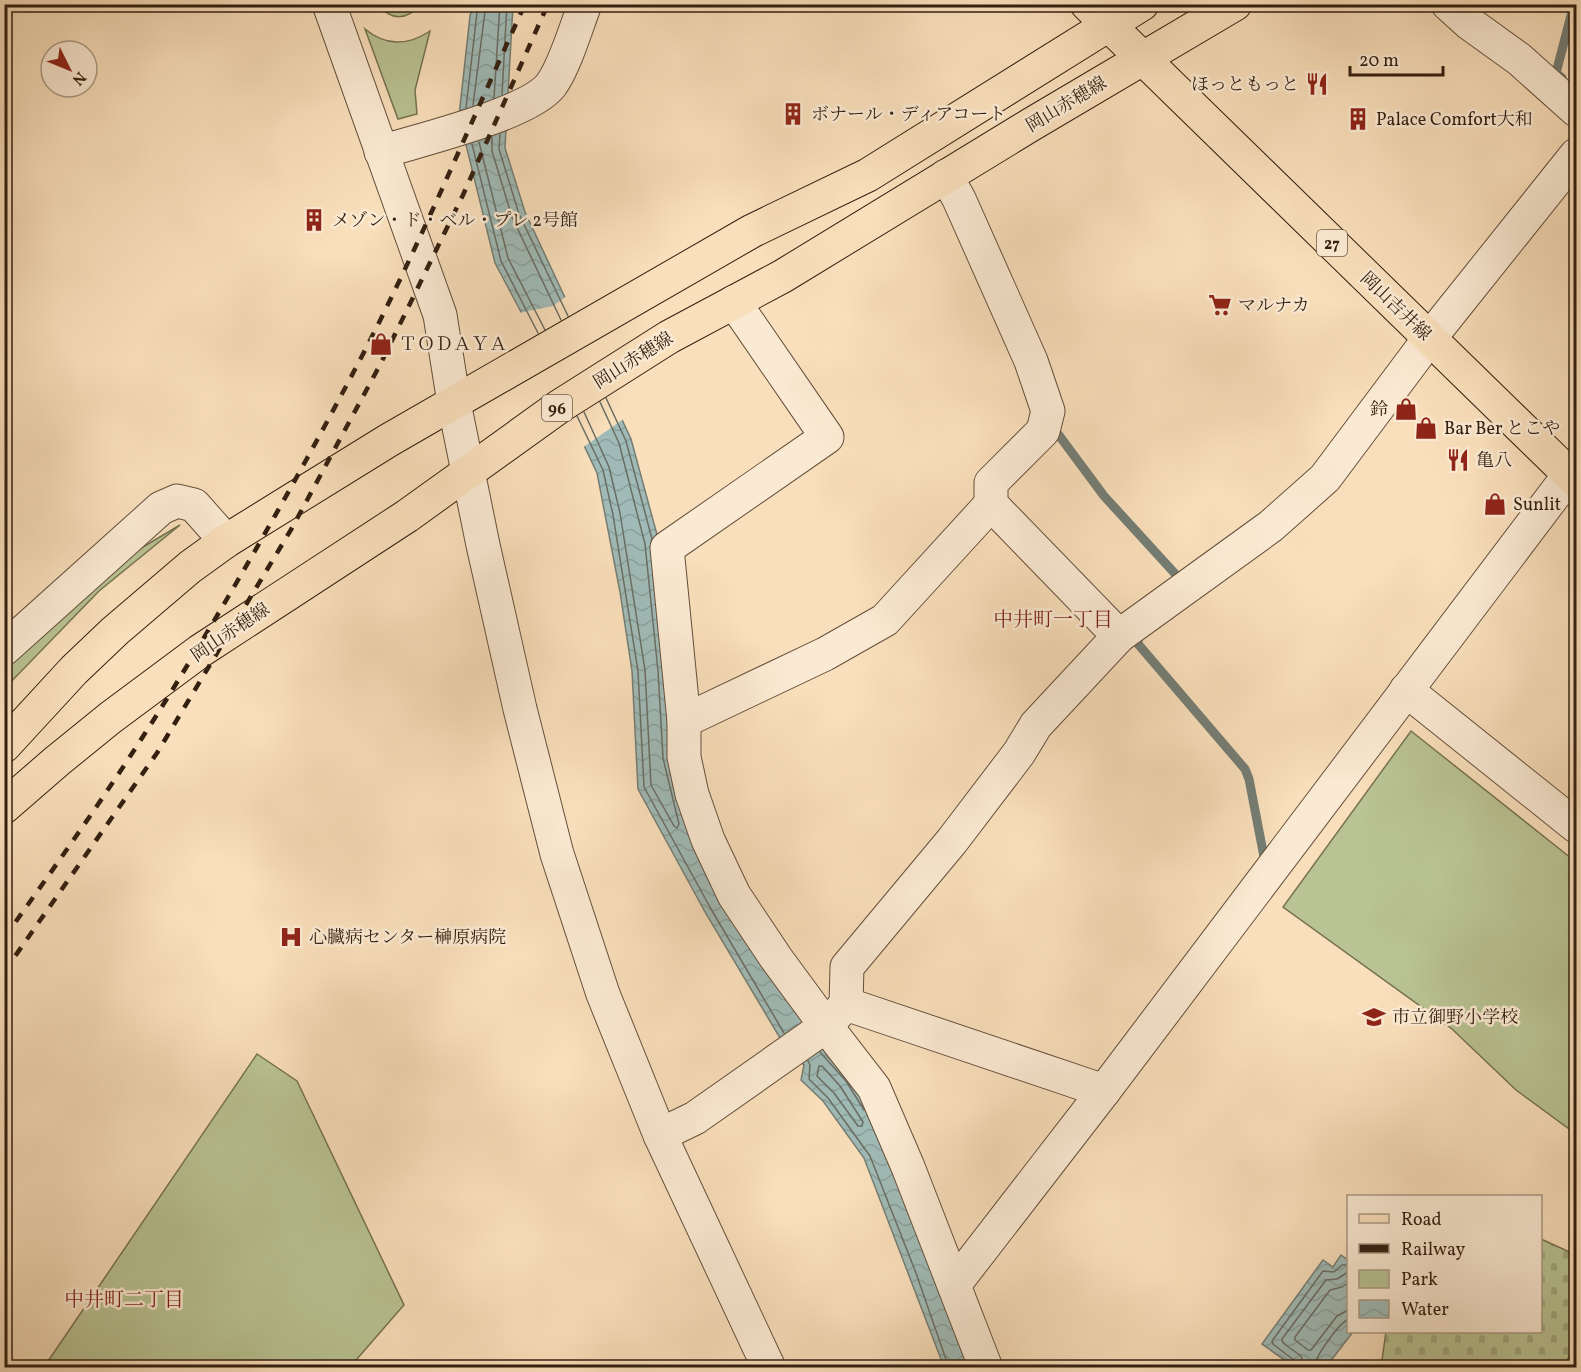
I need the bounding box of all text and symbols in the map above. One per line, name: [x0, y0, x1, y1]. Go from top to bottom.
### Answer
north arrow: [39, 39, 99, 99]
scale bar: [1350, 39, 1443, 77]
text: 20 m: [1359, 49, 1399, 74]
text: N: [66, 66, 91, 90]
street label: 岡山赤穂線: [1022, 71, 1112, 139]
restaurant icon: ほっともっと: [1304, 71, 1330, 97]
place label: ほっともっと: [1191, 73, 1299, 98]
building icon: ボナール・ディアコート: [780, 101, 806, 127]
place label: ボナール・ディアコート: [811, 103, 1006, 128]
building icon: Palace Comfort大和: [1345, 106, 1371, 132]
place label: Palace Comfort大和: [1376, 108, 1533, 133]
building icon: メゾン・ド・ベル・プレ 2号館: [301, 207, 327, 233]
place label: メゾン・ド・ベル・プレ 2号館: [332, 209, 578, 234]
road number: 27: [1317, 230, 1347, 256]
street label: 岡山吉井線: [1354, 267, 1436, 347]
supermarket icon: マルナカ: [1207, 292, 1233, 318]
place label: マルナカ: [1238, 294, 1310, 319]
street label: 岡山赤穂線: [589, 327, 679, 396]
shop icon: ＴＯＤＡＹＡ: [368, 331, 394, 357]
place label: ＴＯＤＡＹＡ: [399, 333, 507, 358]
road number: 96: [542, 395, 572, 421]
shop icon: 鈴: [1393, 396, 1419, 422]
place label: 鈴: [1370, 398, 1388, 423]
shop icon: Bar Ber とこや: [1413, 415, 1439, 441]
place label: Bar Ber とこや: [1444, 417, 1560, 442]
restaurant icon: 亀八: [1445, 447, 1471, 473]
place label: 亀八: [1476, 449, 1512, 474]
shop icon: Sunlit: [1482, 491, 1508, 517]
place label: Sunlit: [1513, 493, 1561, 518]
street label: 岡山赤穂線: [187, 598, 275, 669]
district label: 中井町一丁目: [993, 607, 1113, 635]
hospital icon: 心臓病センター榊原病院: [278, 924, 304, 950]
place label: 心臓病センター榊原病院: [309, 926, 506, 951]
school or university icon: 市立御野小学校: [1361, 1004, 1387, 1030]
place label: 市立御野小学校: [1392, 1006, 1518, 1031]
legend: [1347, 1195, 1542, 1333]
text: Road: [1401, 1208, 1442, 1233]
text: Railway: [1401, 1238, 1465, 1263]
text: Park: [1401, 1268, 1438, 1293]
district label: 中井町二丁目: [64, 1287, 184, 1315]
text: Water: [1401, 1298, 1449, 1323]

